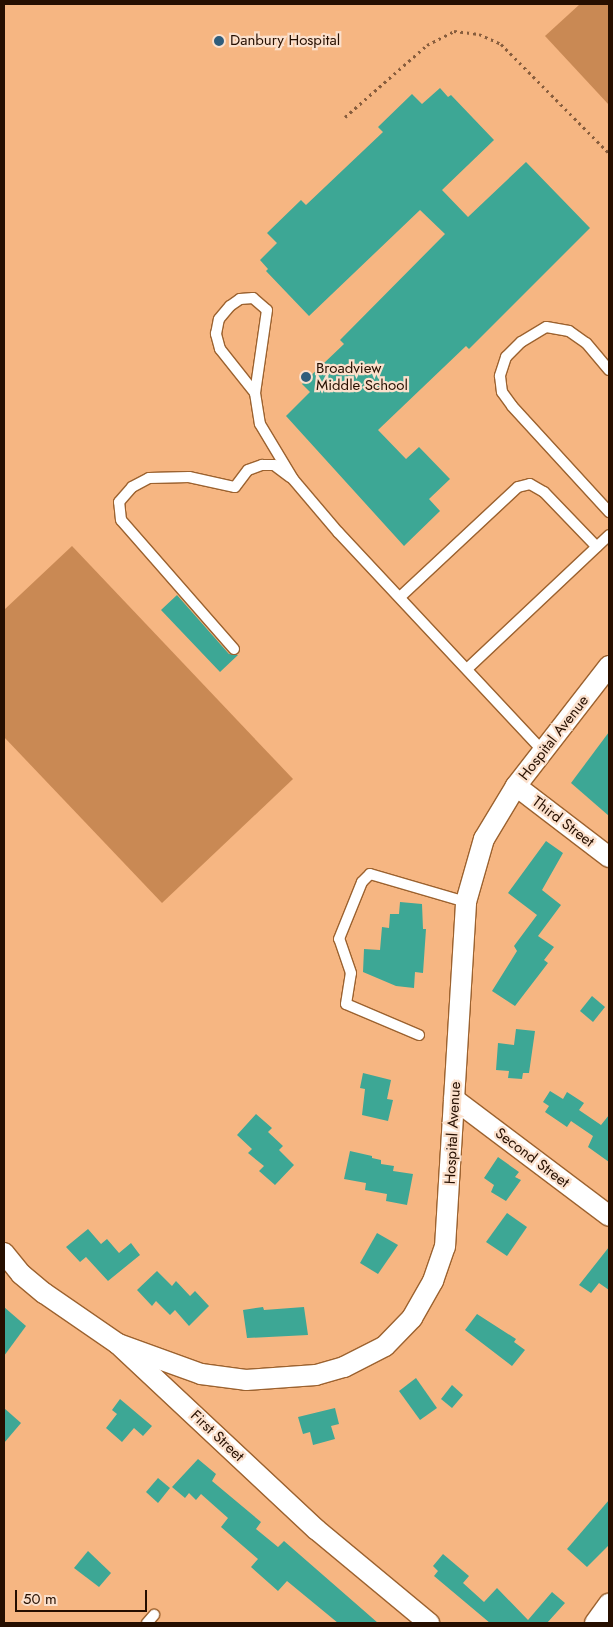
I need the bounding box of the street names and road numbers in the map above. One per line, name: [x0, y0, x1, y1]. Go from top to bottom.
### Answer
street label: Hospital Avenue: [515, 692, 593, 784]
street label: Third Street: [529, 793, 597, 851]
street label: Hospital Avenue: [441, 1081, 465, 1185]
street label: Second Street: [491, 1124, 573, 1192]
street label: First Street: [187, 1407, 247, 1465]

